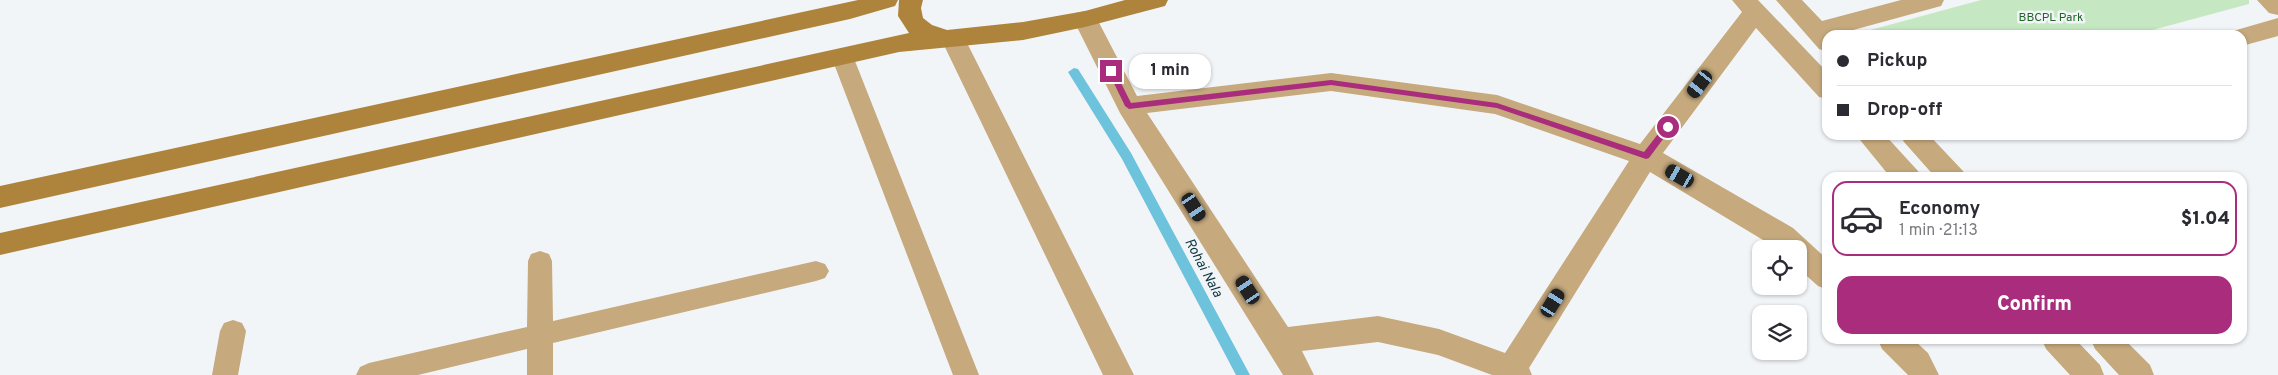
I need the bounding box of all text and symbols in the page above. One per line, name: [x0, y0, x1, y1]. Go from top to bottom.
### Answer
park label: BBCPL Park: [2019, 10, 2083, 26]
text: Pickup: [1867, 49, 1927, 73]
callout: 1 min: [1128, 54, 1211, 88]
route end: [1100, 60, 1122, 82]
text: 1 min: [1150, 61, 1190, 81]
car: [1684, 68, 1715, 100]
text: Drop-off: [1867, 98, 1942, 122]
route start: [1657, 116, 1679, 138]
car: [1663, 162, 1696, 190]
car: [1179, 190, 1208, 224]
icon: car: [1839, 196, 1884, 241]
text: Economy: [1899, 197, 1980, 221]
text: $1.04: [2181, 207, 2230, 231]
text: 1 min · 21:13: [1899, 221, 1978, 241]
water label: Rohai Nala: [1180, 236, 1226, 301]
map controls: [1752, 240, 1807, 360]
button: locate: [1752, 240, 1807, 295]
car: [1233, 273, 1262, 307]
button: Confirm: [1837, 276, 2232, 334]
car: [1538, 286, 1567, 320]
button: layers: [1752, 305, 1807, 360]

